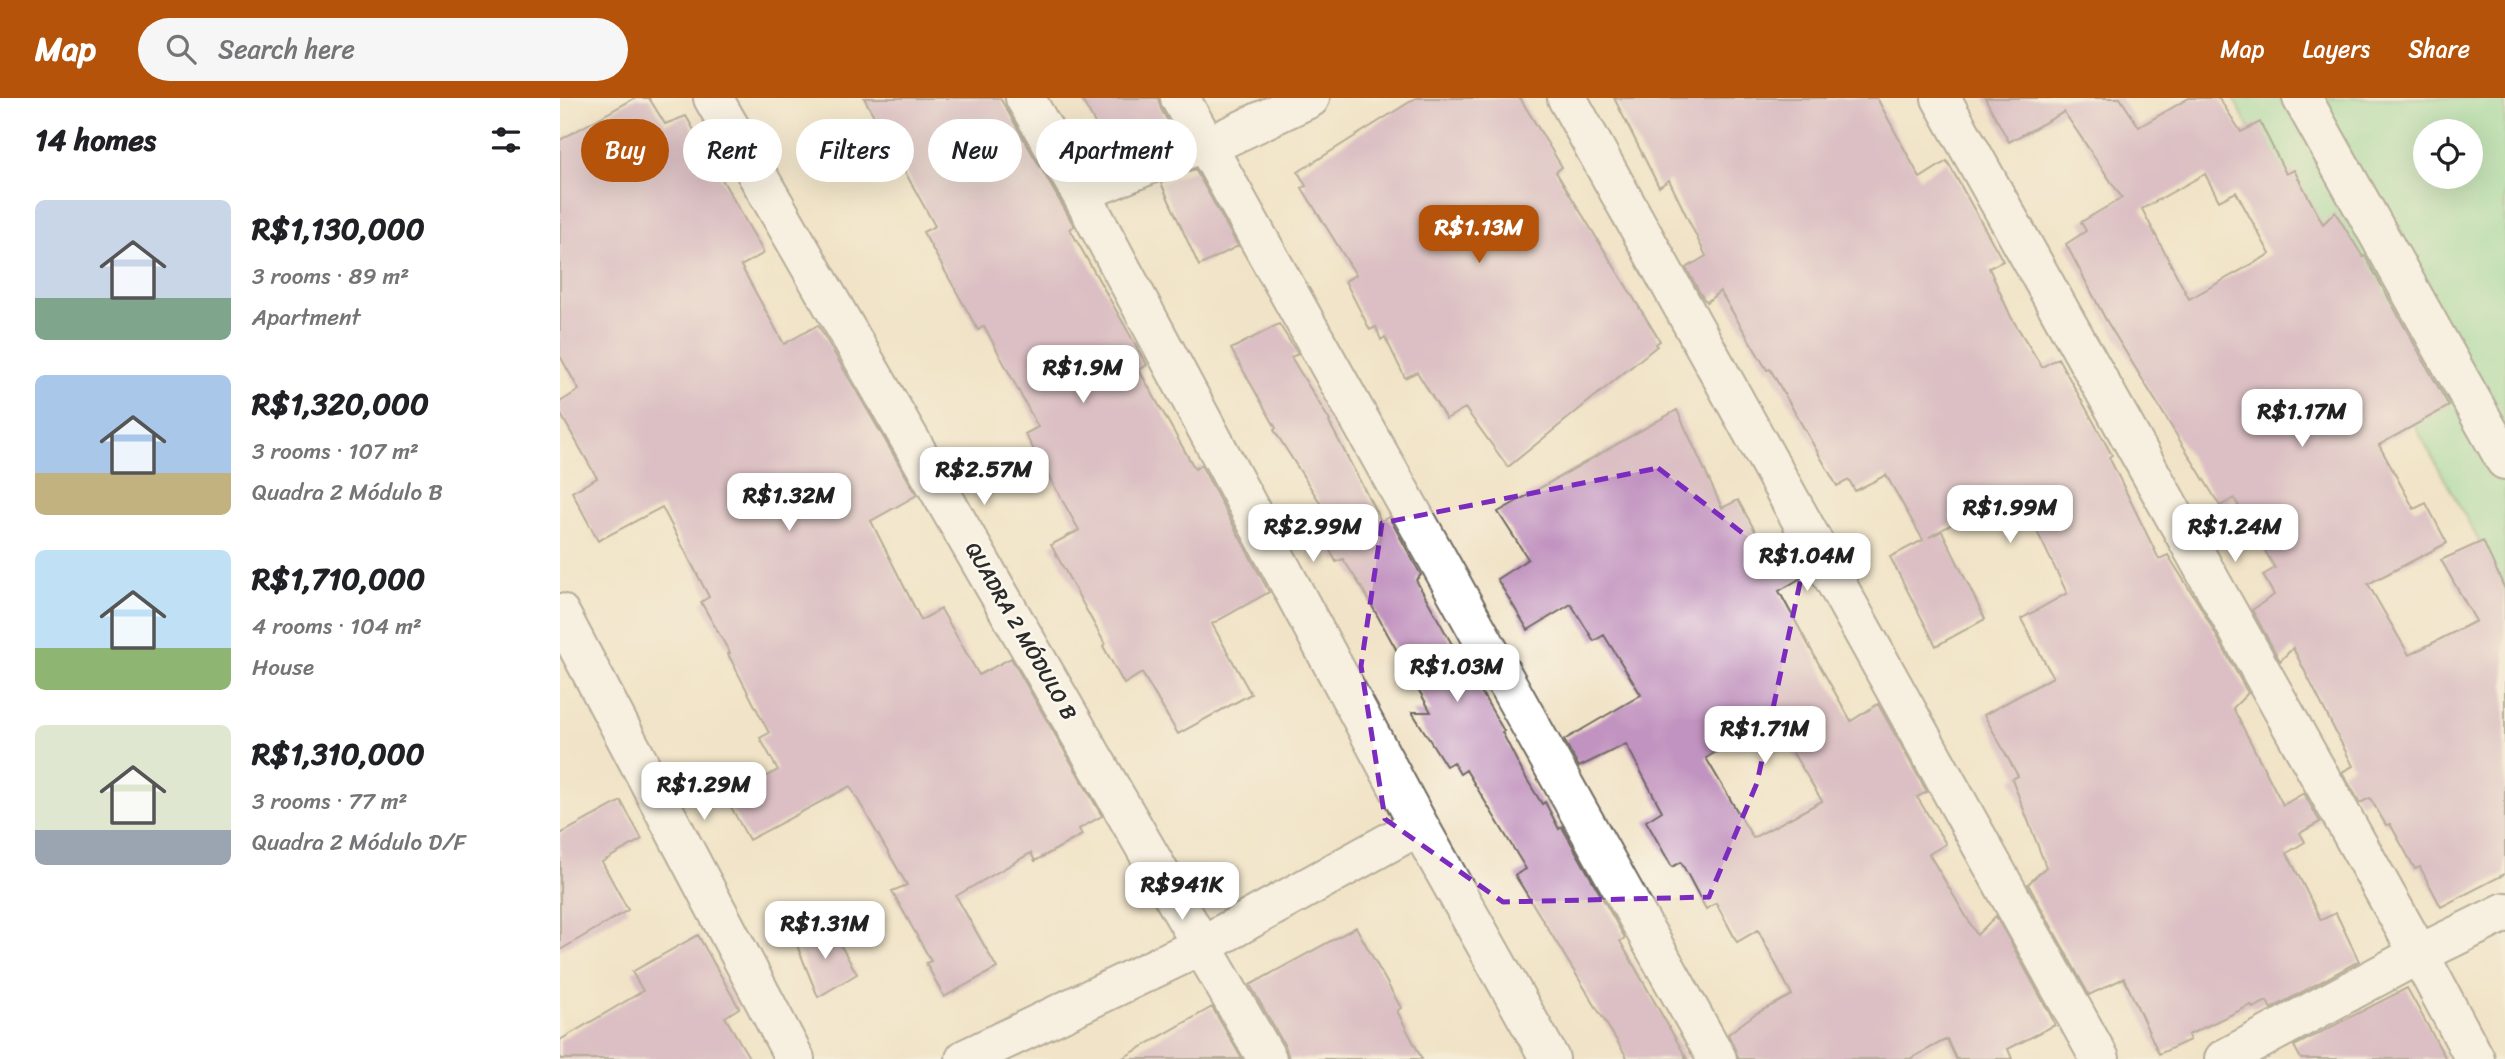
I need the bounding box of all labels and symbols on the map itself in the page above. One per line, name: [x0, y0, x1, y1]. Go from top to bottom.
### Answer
pin: R$1.13M: [1414, 206, 1544, 265]
pin: R$1.9M: [1026, 345, 1140, 405]
pin: R$1.17M: [2237, 390, 2367, 449]
pin: R$2.57M: [919, 448, 1049, 507]
pin: R$1.32M: [724, 474, 854, 533]
pin: R$1.99M: [1945, 486, 2075, 545]
pin: R$2.99M: [1248, 504, 1378, 564]
pin: R$1.24M: [2170, 504, 2300, 564]
pin: R$1.04M: [1742, 533, 1872, 593]
street label: QUADRA 2 MÓDULO B: [954, 534, 1088, 728]
pin: R$1.03M: [1392, 644, 1522, 704]
pin: R$1.71M: [1700, 706, 1830, 766]
pin: R$1.29M: [639, 762, 769, 822]
pin: R$941K: [1125, 862, 1239, 922]
pin: R$1.31M: [760, 902, 890, 961]

